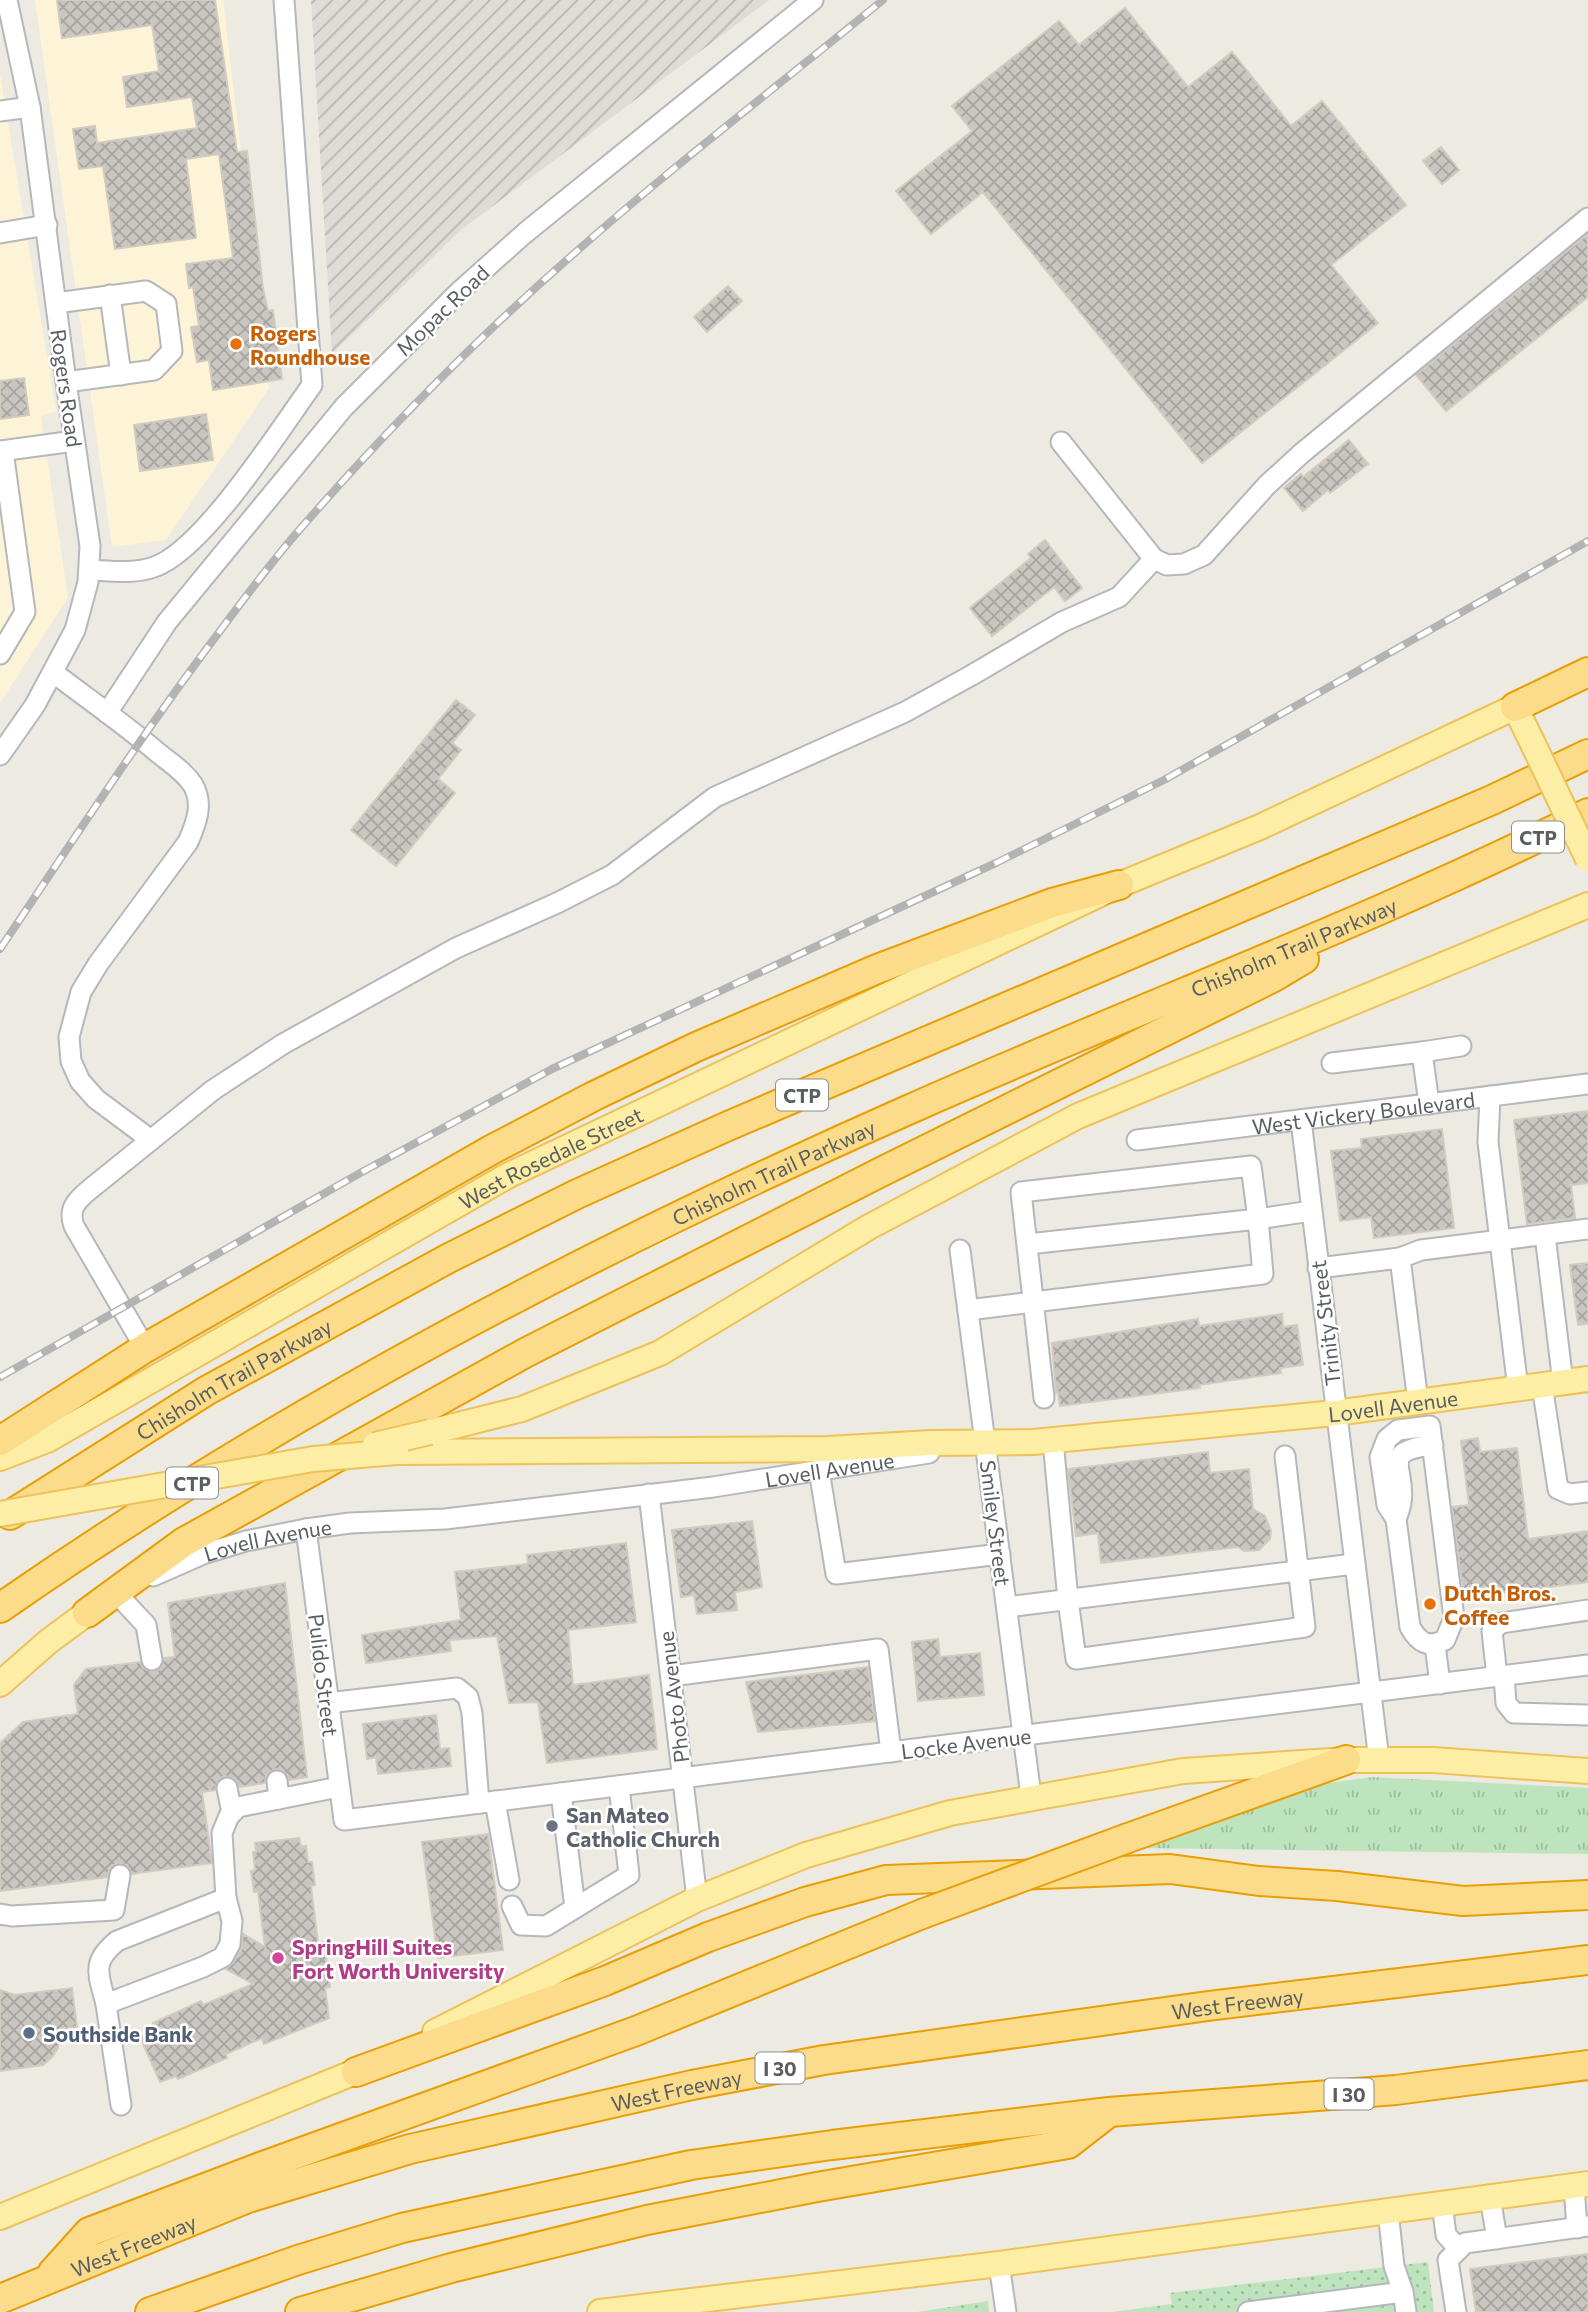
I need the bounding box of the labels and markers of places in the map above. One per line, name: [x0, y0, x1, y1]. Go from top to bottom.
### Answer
place label: Rogers Roundhouse: [250, 320, 370, 369]
marker: Rogers Roundhouse: [228, 336, 244, 352]
place label: Dutch Bros. Coffee: [1444, 1580, 1556, 1629]
marker: Dutch Bros. Coffee: [1422, 1596, 1438, 1612]
place label: San Mateo Catholic Church: [566, 1802, 720, 1851]
marker: San Mateo Catholic Church: [544, 1818, 560, 1834]
place label: SpringHill Suites Fort Worth University: [292, 1934, 505, 1983]
marker: SpringHill Suites Fort Worth University: [270, 1950, 286, 1966]
place label: Southside Bank: [43, 2021, 193, 2046]
marker: Southside Bank: [21, 2025, 37, 2041]

